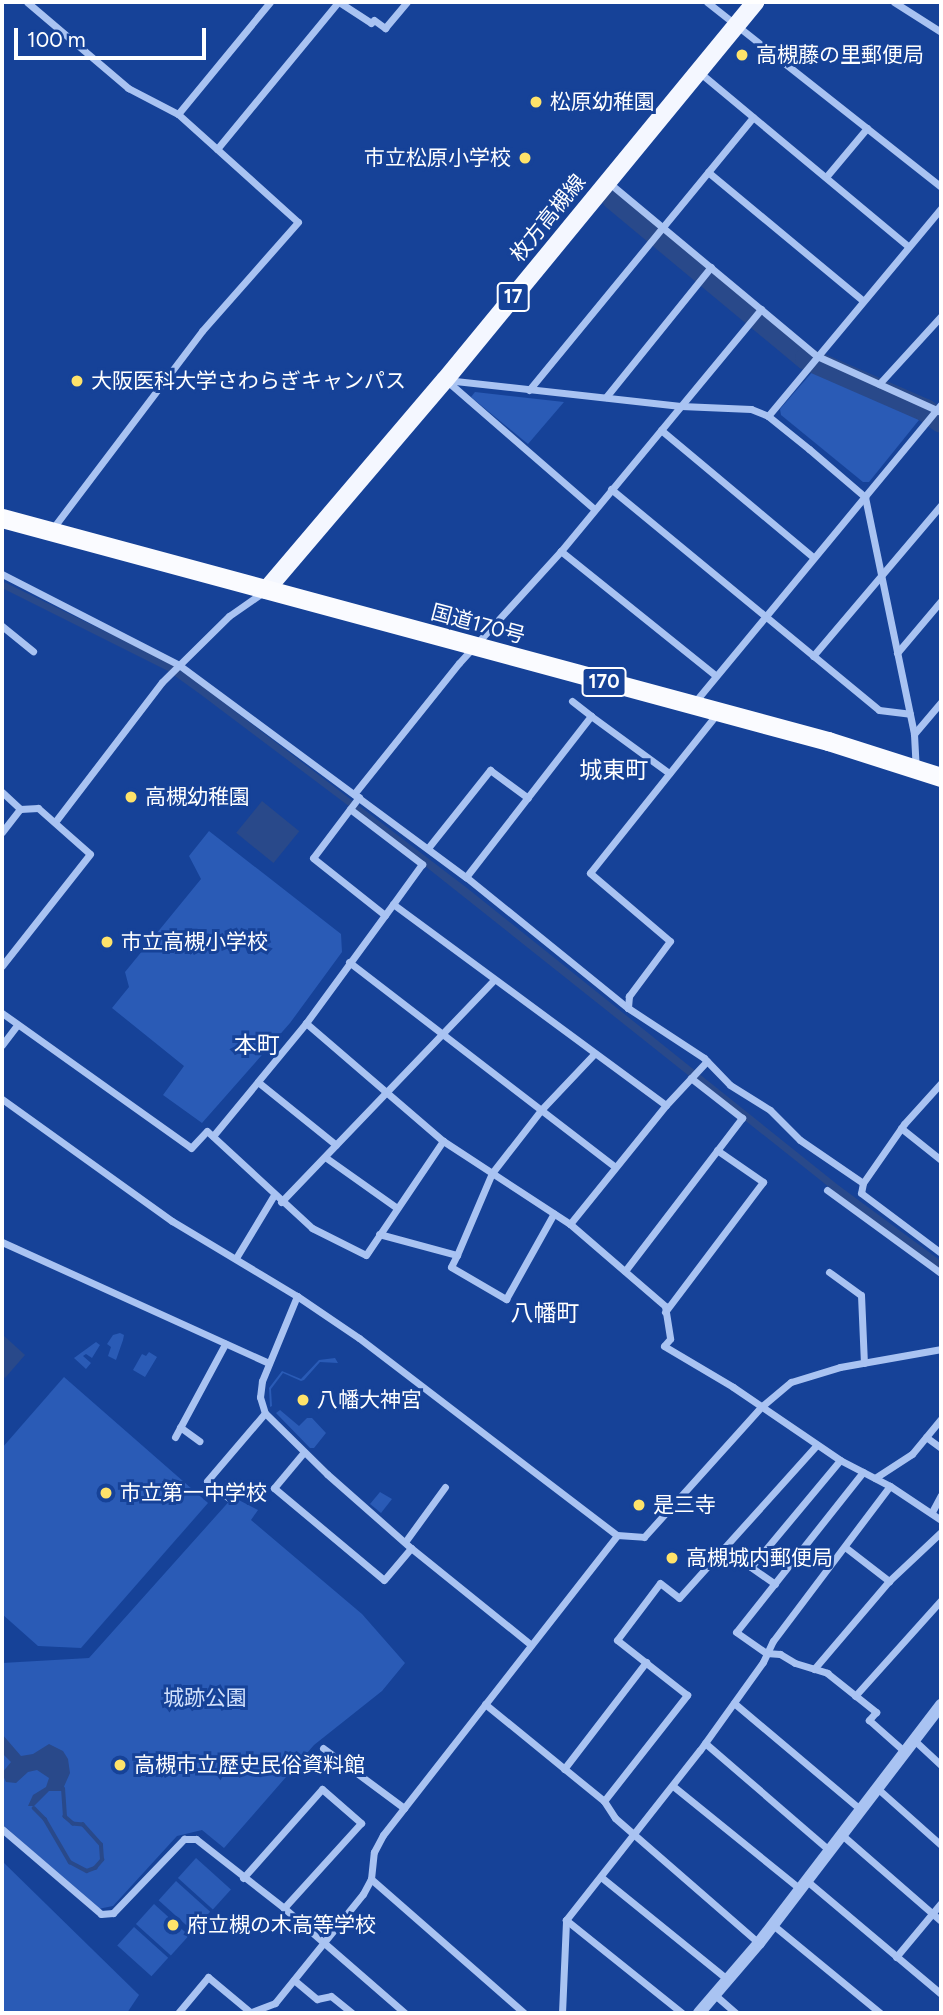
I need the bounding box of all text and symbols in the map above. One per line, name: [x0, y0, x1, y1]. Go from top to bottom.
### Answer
scale bar: [18, 14, 210, 58]
text: 100 m: [27, 27, 86, 52]
place label: 高槻藤の里郵便局: [756, 42, 924, 68]
marker: 高槻藤の里郵便局: [734, 47, 750, 63]
place label: 松原幼稚園: [550, 89, 655, 115]
marker: 松原幼稚園: [528, 94, 544, 110]
place label: 市立松原小学校: [364, 145, 511, 171]
marker: 市立松原小学校: [517, 150, 533, 166]
street label: 枚方高槻線: [505, 169, 591, 267]
road number: 17: [496, 282, 530, 312]
place label: 大阪医科大学さわらぎキャンパス: [91, 368, 406, 394]
marker: 大阪医科大学さわらぎキャンパス: [69, 373, 85, 389]
street label: 国道170号: [428, 599, 528, 649]
road number: 170: [581, 666, 627, 698]
district label: 城東町: [580, 756, 648, 784]
place label: 高槻幼稚園: [145, 784, 250, 810]
marker: 高槻幼稚園: [123, 789, 139, 805]
place label: 市立高槻小学校: [121, 929, 268, 955]
marker: 市立高槻小学校: [99, 934, 115, 950]
district label: 本町: [234, 1031, 280, 1059]
district label: 八幡町: [511, 1299, 579, 1327]
place label: 八幡大神宮: [317, 1387, 422, 1413]
marker: 八幡大神宮: [295, 1392, 311, 1408]
place label: 市立第一中学校: [120, 1480, 267, 1506]
marker: 市立第一中学校: [98, 1485, 114, 1501]
place label: 是三寺: [653, 1492, 716, 1518]
marker: 是三寺: [631, 1497, 647, 1513]
place label: 高槻城内郵便局: [686, 1545, 833, 1571]
marker: 高槻城内郵便局: [664, 1550, 680, 1566]
park label: 城跡公園: [163, 1685, 247, 1711]
place label: 高槻市立歴史民俗資料館: [134, 1752, 365, 1778]
marker: 高槻市立歴史民俗資料館: [112, 1757, 128, 1773]
place label: 府立槻の木高等学校: [187, 1912, 376, 1938]
marker: 府立槻の木高等学校: [165, 1917, 181, 1933]

